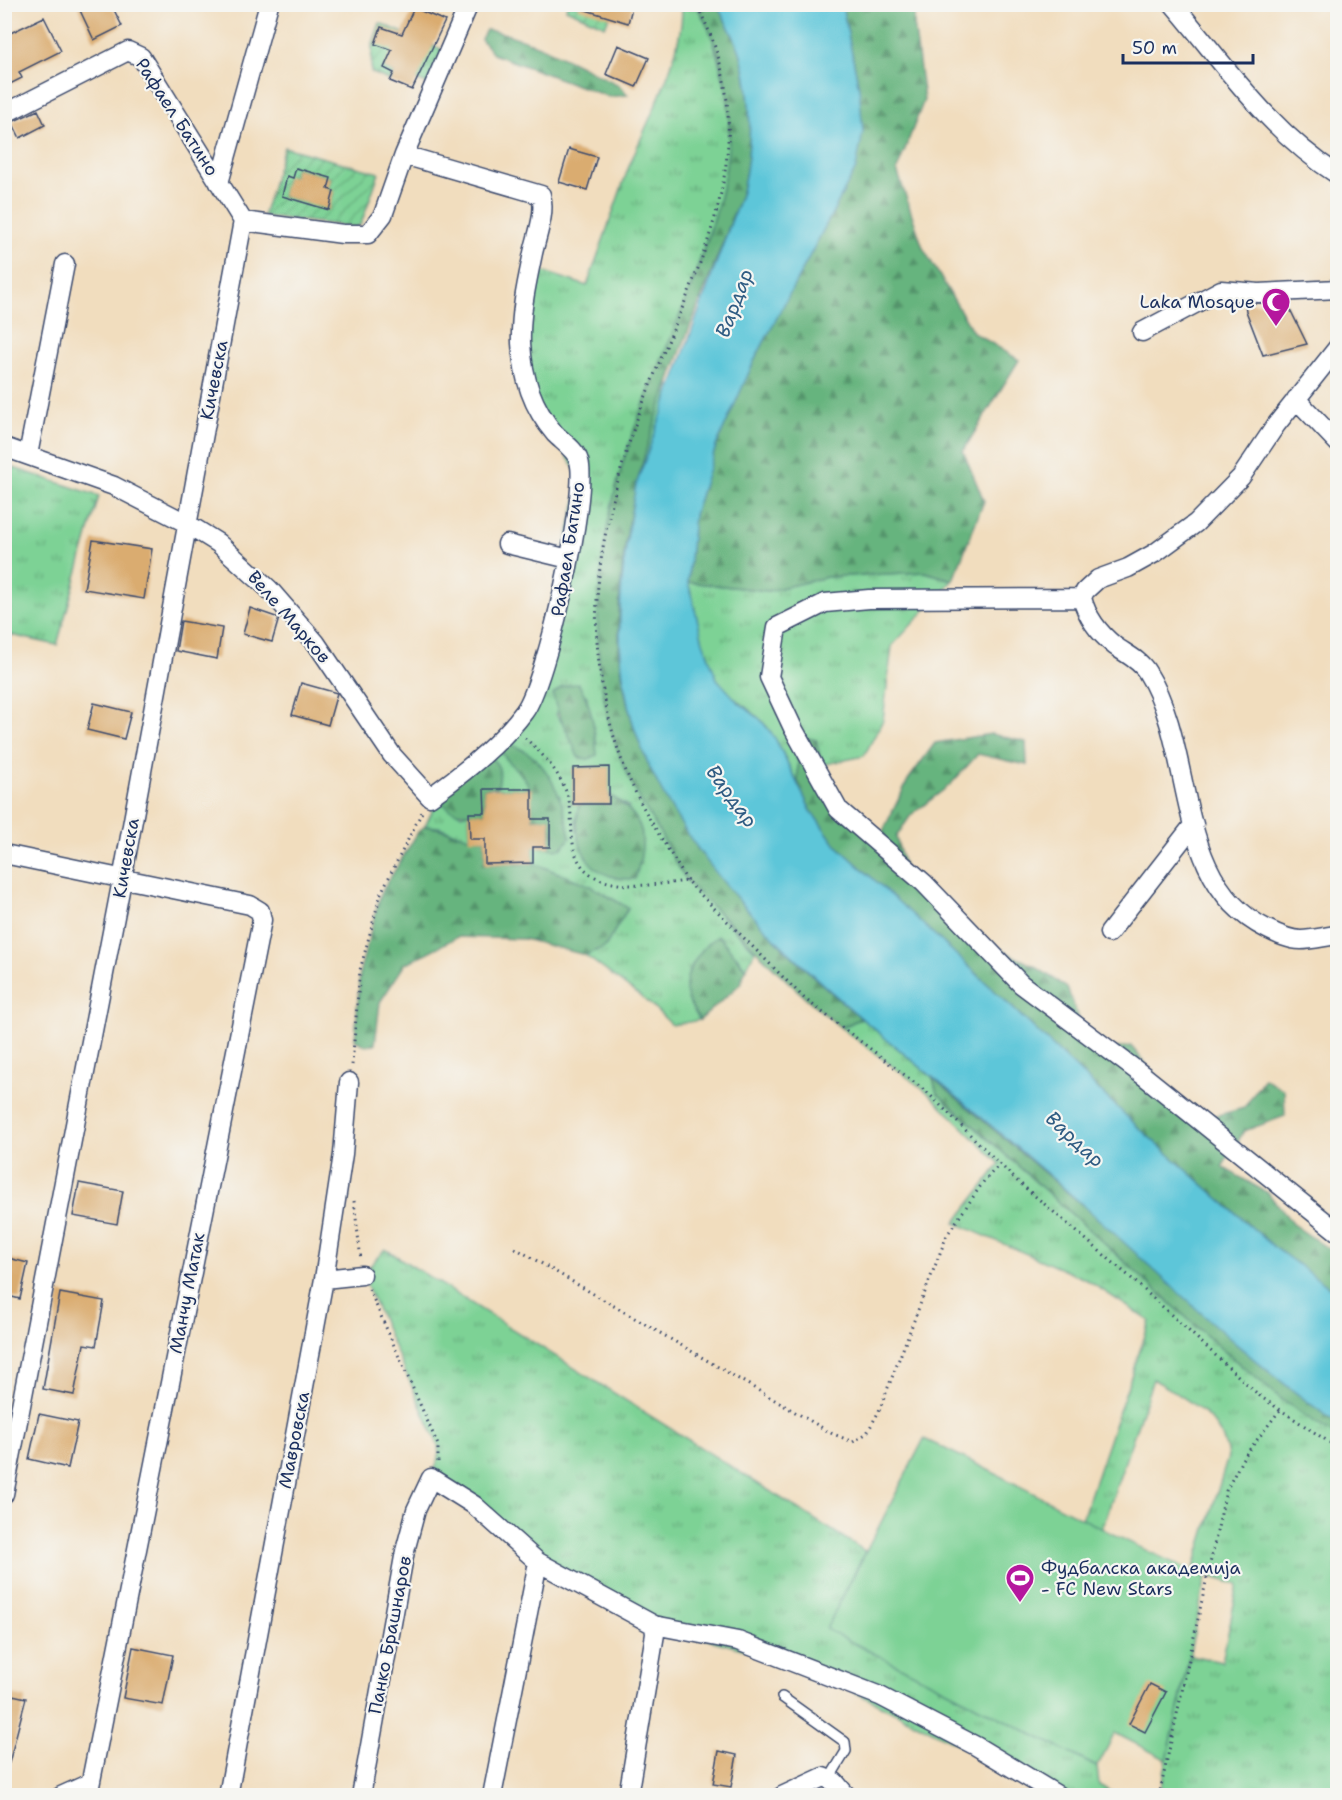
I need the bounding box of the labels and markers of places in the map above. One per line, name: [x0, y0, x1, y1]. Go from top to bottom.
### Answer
mosque icon: Laka Mosque: [1260, 286, 1292, 328]
place label: Laka Mosque: [1140, 290, 1255, 314]
place label: Фудбалска академија - FC New Stars: [1041, 1556, 1241, 1601]
sports icon: Фудбалска академија - FC New Stars: [1004, 1562, 1036, 1604]

